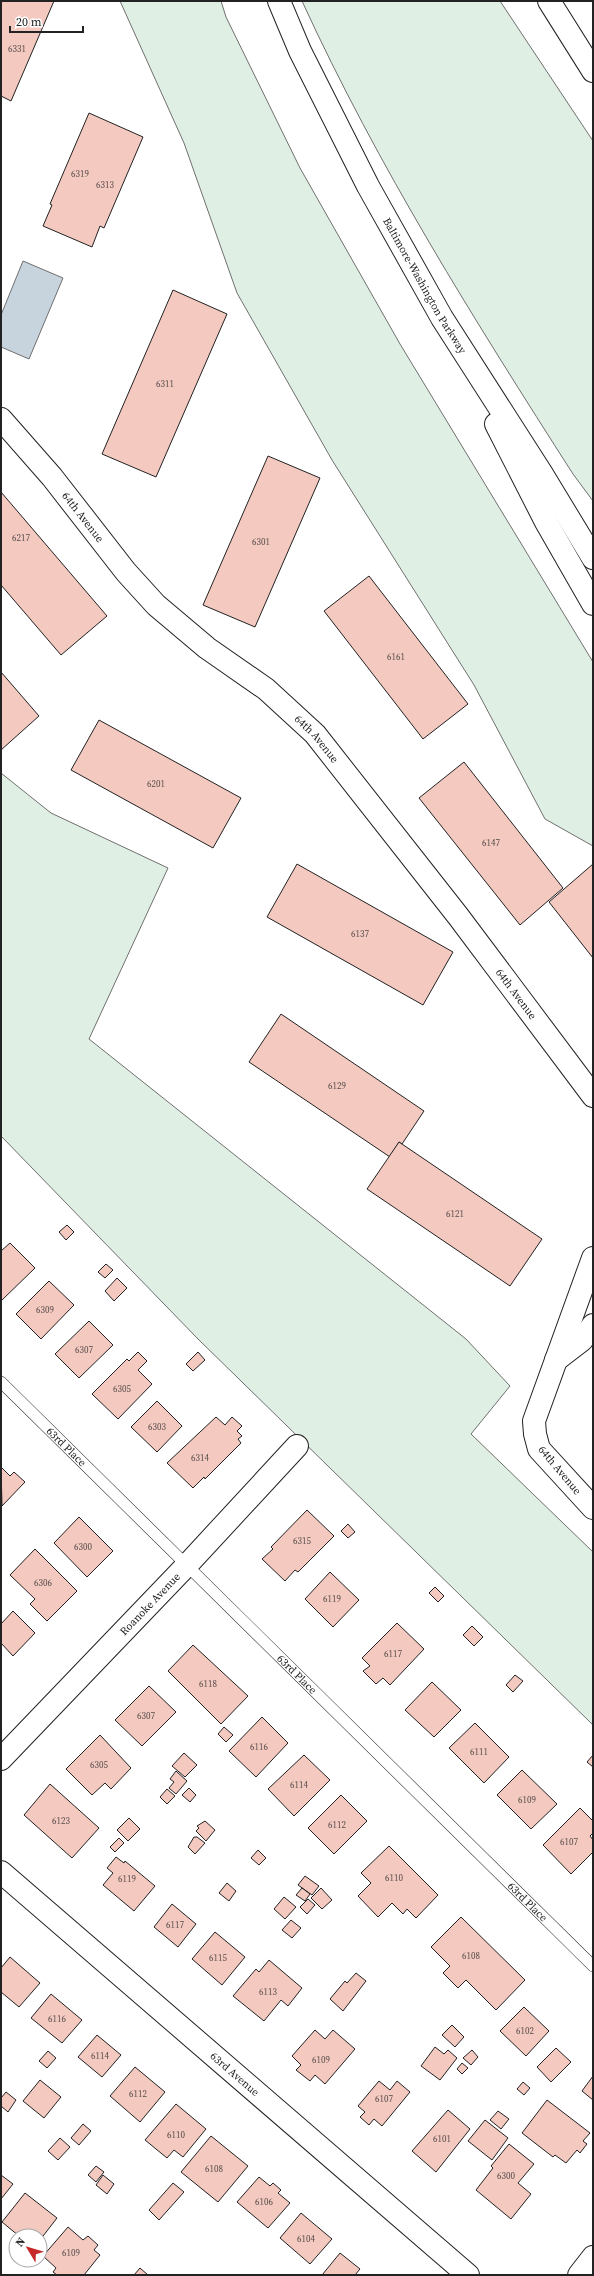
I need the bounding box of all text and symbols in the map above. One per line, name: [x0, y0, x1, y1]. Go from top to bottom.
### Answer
scale bar: [10, 8, 83, 34]
text: 20 m: [16, 14, 42, 30]
house number: 6331: [8, 43, 26, 55]
house number: 6319: [71, 168, 89, 180]
house number: 6313: [96, 179, 114, 191]
street label: Baltimore-Washington Parkway: [379, 215, 470, 357]
house number: 6311: [156, 378, 174, 390]
street label: 64th Avenue: [58, 489, 107, 546]
house number: 6217: [12, 532, 30, 544]
house number: 6301: [252, 536, 270, 548]
house number: 6161: [387, 651, 405, 663]
street label: 64th Avenue: [291, 712, 342, 766]
house number: 6201: [147, 778, 165, 790]
house number: 6147: [482, 837, 500, 849]
house number: 6137: [351, 928, 369, 940]
street label: 64th Avenue: [492, 966, 540, 1023]
house number: 6129: [328, 1080, 346, 1092]
house number: 6121: [446, 1208, 464, 1220]
house number: 6309: [36, 1304, 54, 1316]
house number: 6307: [75, 1344, 93, 1356]
house number: 6305: [113, 1383, 131, 1395]
house number: 6303: [148, 1421, 166, 1433]
street label: 63rd Place: [43, 1424, 90, 1470]
street label: 64th Avenue: [535, 1443, 585, 1498]
house number: 6314: [191, 1452, 209, 1464]
house number: 6315: [293, 1535, 311, 1547]
house number: 6300: [74, 1541, 92, 1553]
street label: Roanoke Avenue: [117, 1569, 184, 1639]
house number: 6306: [34, 1577, 52, 1589]
house number: 6119: [323, 1593, 341, 1605]
house number: 6117: [384, 1648, 402, 1660]
street label: 63rd Place: [274, 1651, 320, 1698]
house number: 6118: [199, 1678, 217, 1690]
house number: 6307: [137, 1710, 155, 1722]
house number: 6116: [250, 1741, 268, 1753]
house number: 6111: [470, 1746, 488, 1758]
house number: 6305: [90, 1759, 108, 1771]
house number: 6114: [290, 1779, 308, 1791]
house number: 6109: [518, 1794, 536, 1806]
house number: 6123: [52, 1815, 70, 1827]
house number: 6112: [328, 1819, 346, 1831]
house number: 6107: [560, 1836, 578, 1848]
house number: 6110: [385, 1872, 403, 1884]
house number: 6119: [118, 1873, 136, 1885]
street label: 63rd Place: [504, 1879, 551, 1925]
house number: 6117: [166, 1919, 184, 1931]
house number: 6108: [462, 1950, 480, 1962]
house number: 6115: [209, 1952, 227, 1964]
house number: 6113: [259, 1986, 277, 1998]
house number: 6116: [48, 2013, 66, 2025]
house number: 6102: [516, 2025, 534, 2037]
street label: 63rd Avenue: [207, 2049, 263, 2100]
house number: 6114: [91, 2050, 109, 2062]
house number: 6109: [312, 2054, 330, 2066]
house number: 6112: [129, 2088, 147, 2100]
house number: 6107: [375, 2093, 393, 2105]
house number: 6110: [167, 2129, 185, 2141]
house number: 6101: [433, 2133, 451, 2145]
house number: 6108: [205, 2163, 223, 2175]
house number: 6300: [497, 2170, 515, 2182]
house number: 6106: [255, 2196, 273, 2208]
north arrow: [8, 2228, 48, 2268]
house number: 6104: [297, 2233, 315, 2245]
text: N: [12, 2234, 29, 2250]
house number: 6109: [62, 2247, 80, 2259]

